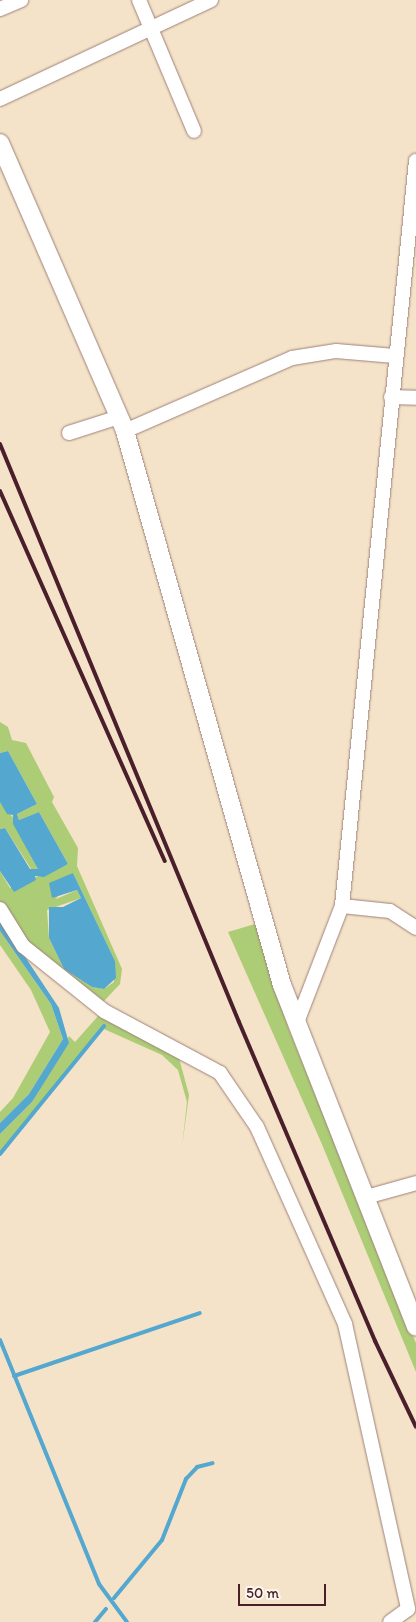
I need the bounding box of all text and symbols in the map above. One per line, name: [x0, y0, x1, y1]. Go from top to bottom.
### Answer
scale bar: [241, 1574, 328, 1606]
text: 50 m: [246, 1584, 279, 1602]

